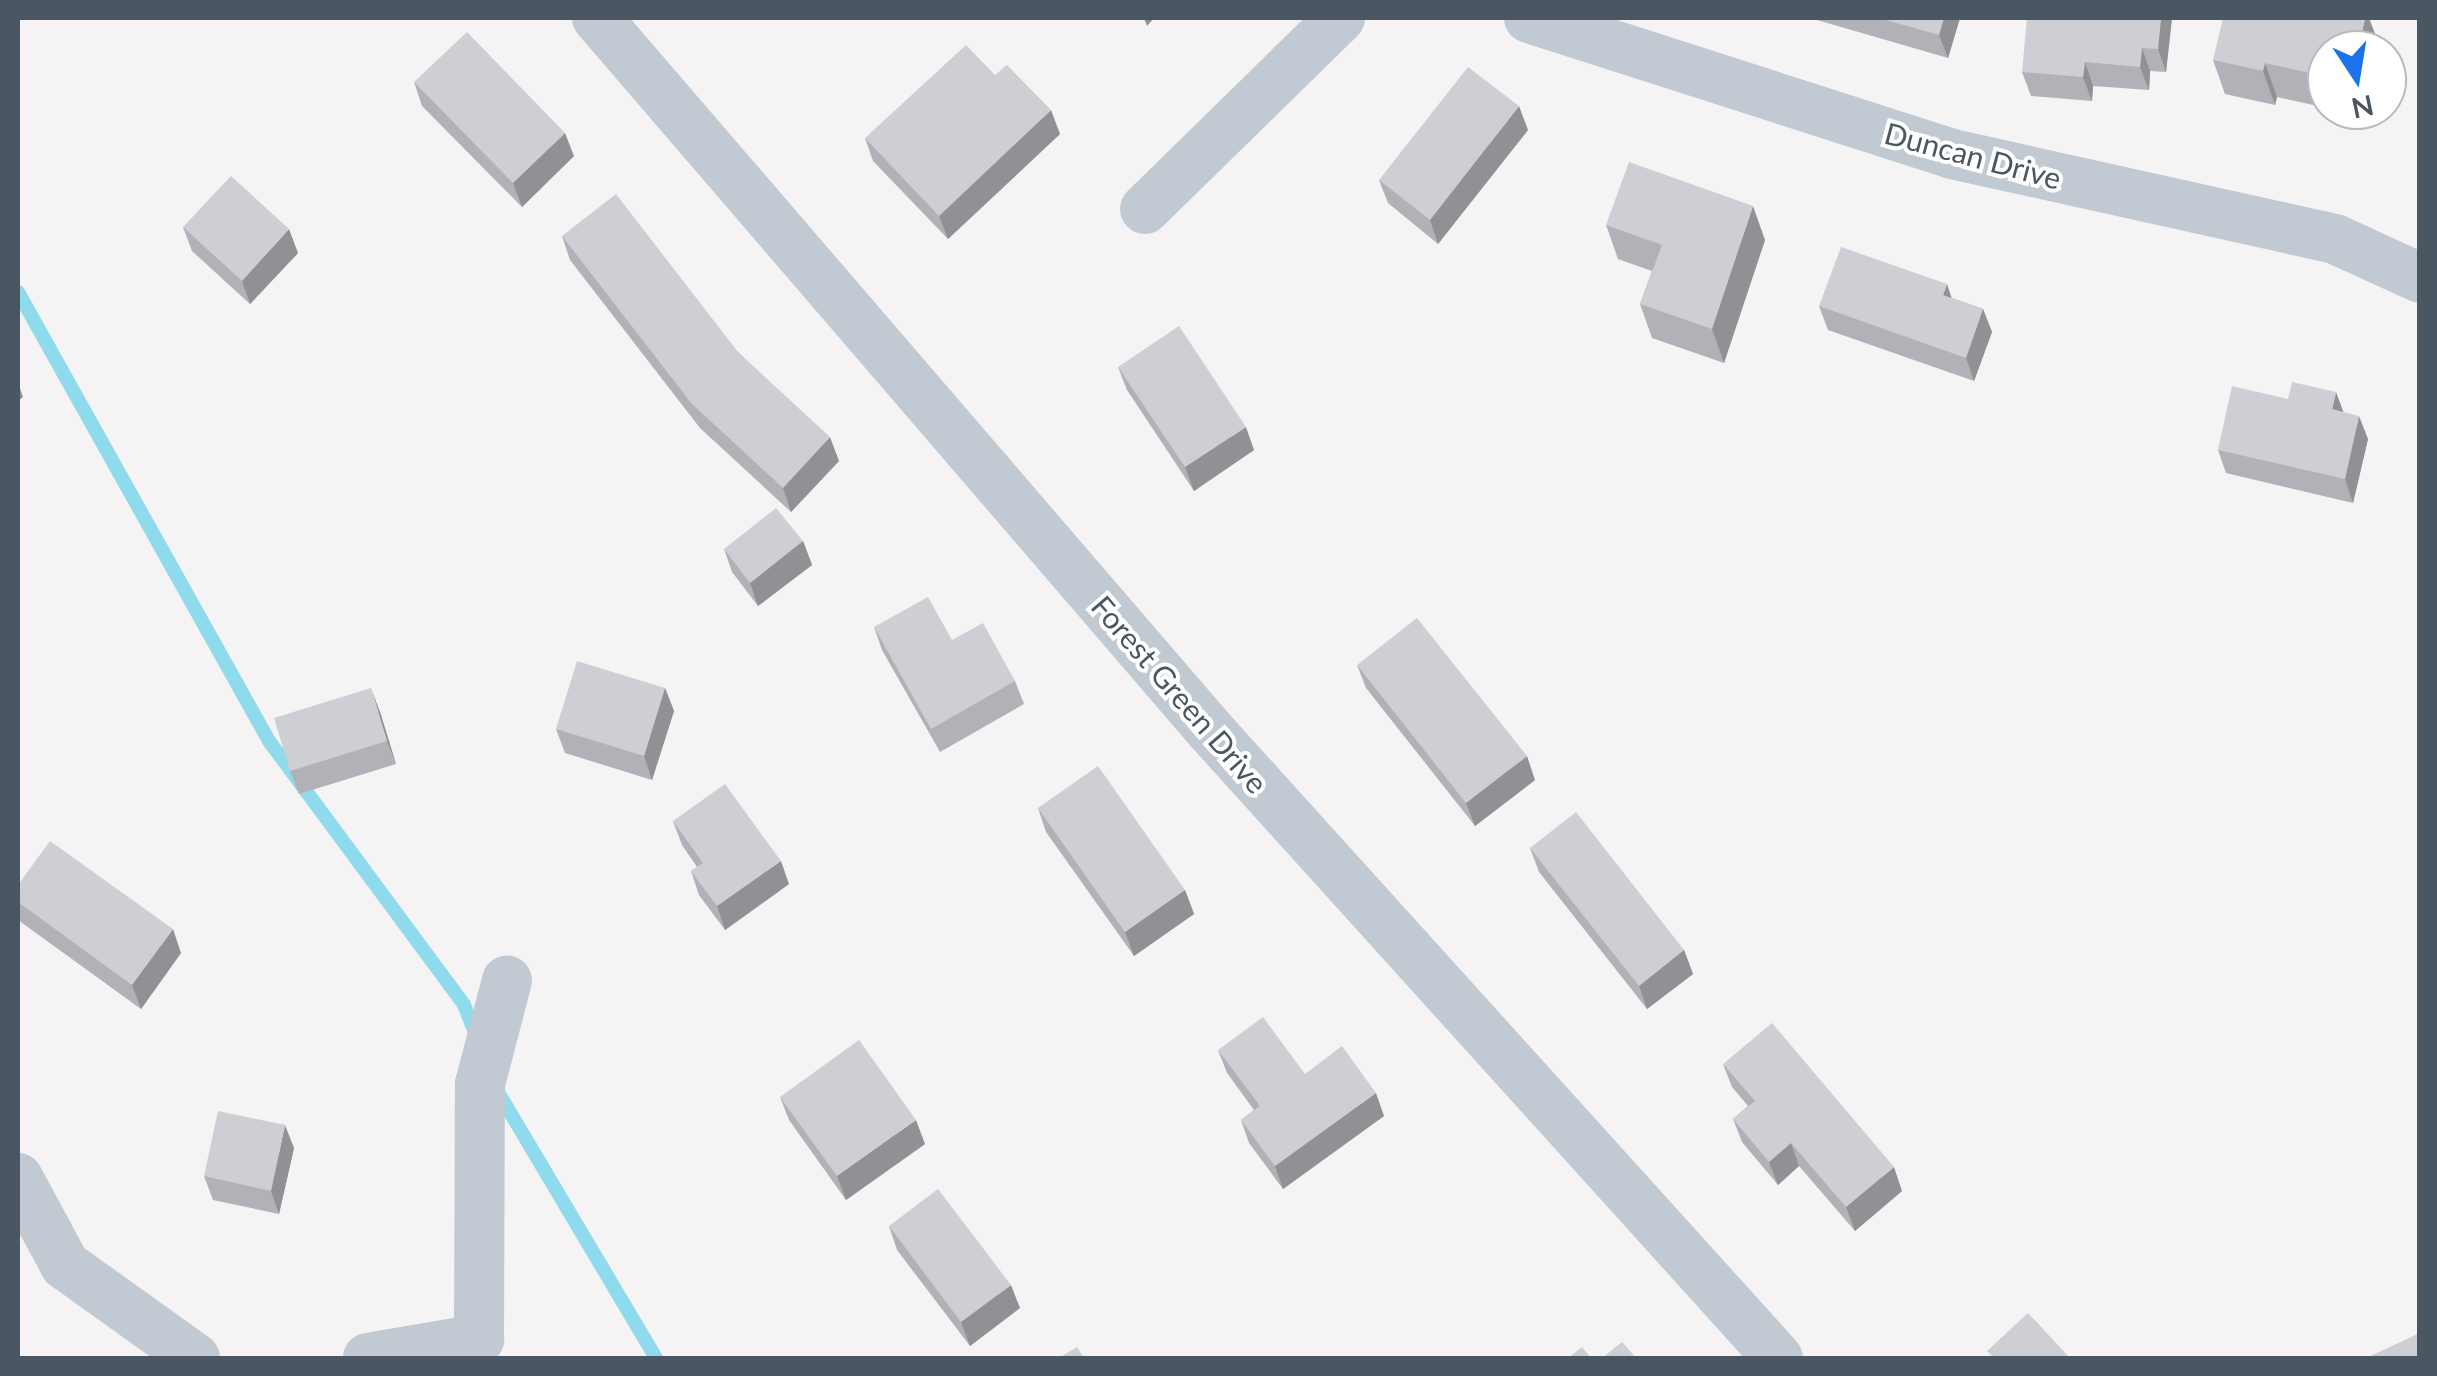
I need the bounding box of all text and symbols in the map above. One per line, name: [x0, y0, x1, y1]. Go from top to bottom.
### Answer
north arrow: [2307, 30, 2407, 130]
text: N: [2349, 89, 2377, 126]
street label: Duncan Drive: [1881, 114, 2065, 196]
street label: Forest Green Drive: [1084, 588, 1276, 800]

